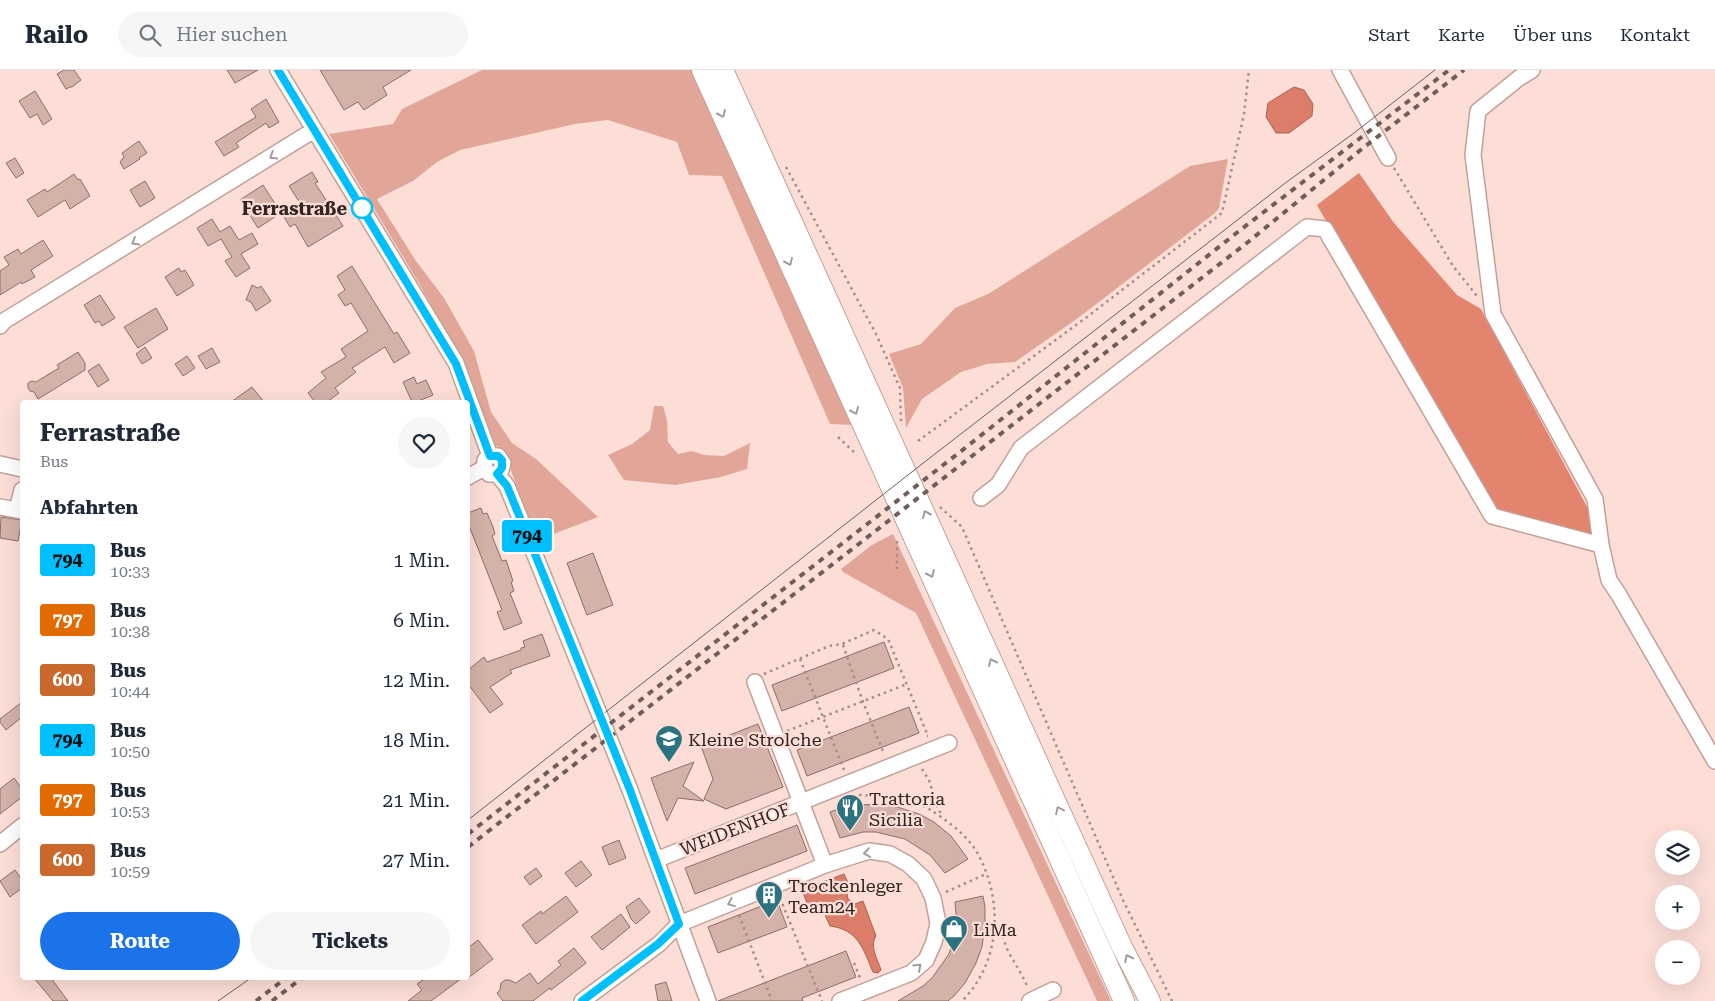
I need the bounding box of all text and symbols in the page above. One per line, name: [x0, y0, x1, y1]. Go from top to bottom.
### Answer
search box: [118, 12, 468, 57]
text: Railo: [25, 21, 88, 49]
icon: search: [136, 21, 164, 49]
text: Hier suchen: [176, 23, 287, 46]
text: Start: [1368, 24, 1410, 45]
text: Karte: [1438, 24, 1485, 45]
text: Über uns: [1513, 24, 1592, 45]
text: Kontakt: [1620, 24, 1690, 45]
one-way arrow: [716, 109, 727, 118]
one-way arrow: [269, 150, 278, 159]
marker: Ferrastraße: [351, 197, 373, 219]
place label: Ferrastraße: [242, 198, 347, 219]
one-way arrow: [131, 235, 140, 245]
one-way arrow: [783, 257, 793, 266]
one-way arrow: [849, 406, 860, 415]
button: heart: [398, 417, 450, 469]
text: Ferrastraße: [40, 419, 180, 447]
text: Bus: [40, 452, 68, 471]
text: Abfahrten: [40, 496, 138, 519]
one-way arrow: [921, 510, 932, 519]
line badge: 794: [498, 520, 556, 552]
text: 794: [512, 525, 542, 546]
text: Bus: [110, 539, 146, 562]
text: 794: [52, 549, 83, 570]
text: 1 Min.: [393, 549, 450, 572]
text: 10:33: [110, 562, 150, 581]
one-way arrow: [924, 569, 935, 578]
text: Bus: [110, 599, 146, 622]
text: 797: [52, 609, 83, 630]
text: 6 Min.: [393, 609, 450, 632]
text: 10:38: [110, 622, 150, 641]
one-way arrow: [988, 658, 999, 667]
text: Bus: [110, 659, 146, 682]
text: 600: [52, 669, 83, 690]
text: 12 Min.: [383, 669, 450, 692]
text: 10:44: [110, 682, 150, 701]
text: Bus: [110, 719, 146, 742]
school or university icon: Kleine Strolche: [654, 724, 684, 763]
text: 794: [52, 729, 83, 750]
text: 18 Min.: [383, 729, 450, 752]
place label: Kleine Strolche: [688, 729, 822, 750]
text: 10:50: [110, 742, 150, 761]
text: Bus: [110, 779, 146, 802]
place label: Trattoria Sicilia: [869, 788, 945, 830]
text: 797: [52, 789, 83, 810]
text: 21 Min.: [383, 789, 450, 812]
restaurant icon: Trattoria Sicilia: [835, 793, 865, 832]
street label: WEIDENHOF: [677, 798, 793, 860]
text: 10:53: [110, 802, 150, 821]
one-way arrow: [1055, 806, 1066, 815]
map controls: [1655, 830, 1700, 985]
button: layers: [1655, 830, 1700, 875]
text: Bus: [110, 839, 146, 862]
one-way arrow: [863, 847, 871, 858]
text: 600: [52, 849, 83, 870]
text: 27 Min.: [383, 849, 450, 872]
text: 10:59: [110, 862, 150, 881]
place label: Trockenleger Team24: [788, 875, 903, 917]
building icon: Trockenleger Team24: [754, 880, 784, 919]
button: +: [1655, 885, 1700, 930]
one-way arrow: [727, 897, 736, 907]
button: Route: [40, 912, 240, 970]
button: Tickets: [250, 912, 450, 970]
shop icon: LiMa: [939, 914, 969, 953]
place label: LiMa: [973, 919, 1017, 940]
button: −: [1655, 940, 1700, 985]
one-way arrow: [1124, 954, 1134, 963]
one-way arrow: [912, 964, 921, 973]

